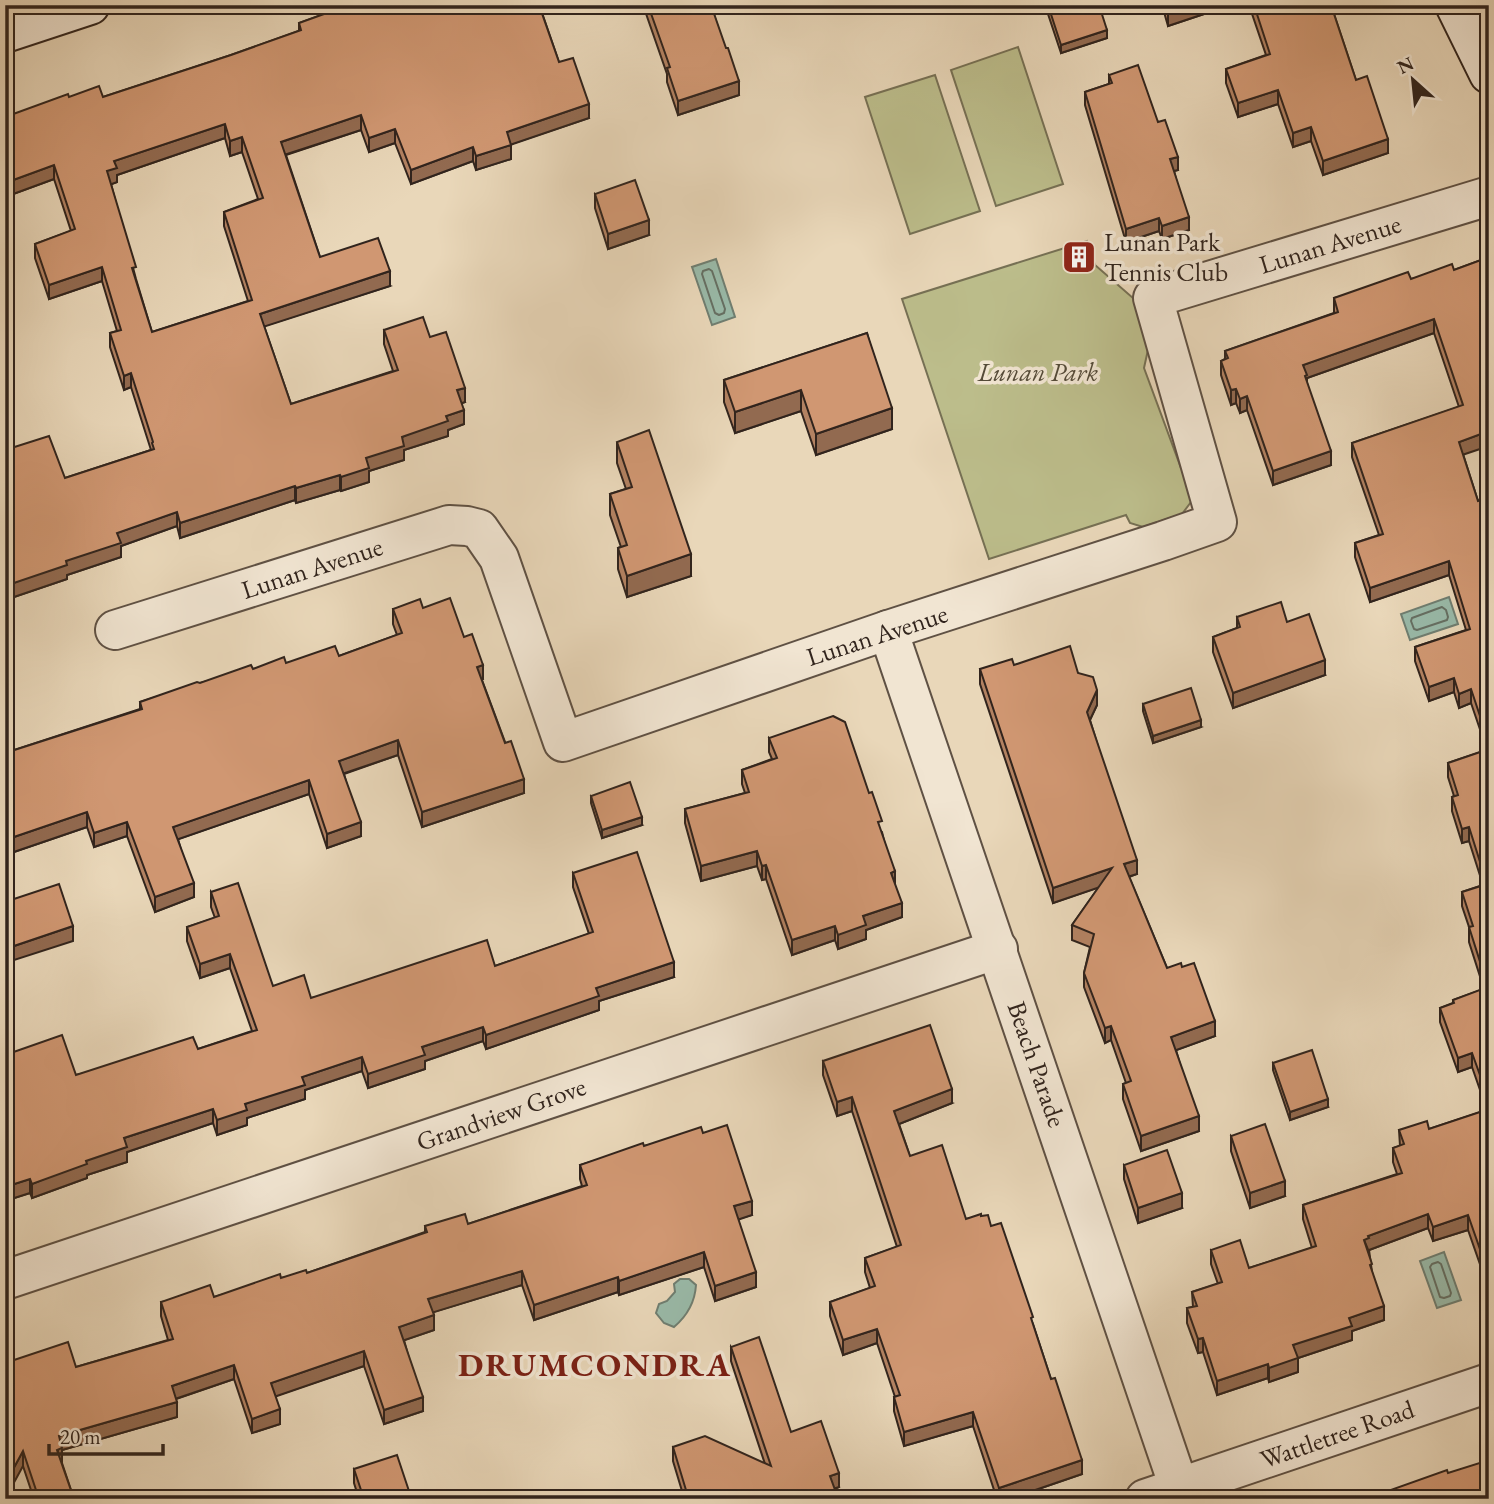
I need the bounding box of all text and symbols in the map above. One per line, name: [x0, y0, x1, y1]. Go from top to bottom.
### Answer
north arrow: [1378, 46, 1448, 116]
text: N: [1393, 50, 1419, 80]
street label: Lunan Avenue: [1255, 206, 1405, 282]
place label: Lunan Park Tennis Club: [1104, 225, 1228, 289]
building icon: Lunan Park Tennis Club: [1060, 238, 1098, 276]
park label: Lunan Park: [977, 355, 1098, 389]
street label: Lunan Avenue: [237, 529, 387, 607]
street label: Lunan Avenue: [802, 596, 952, 674]
street label: Beach Parade: [1000, 997, 1074, 1131]
street label: Grandview Grove: [412, 1069, 590, 1159]
district label: DRUMCONDRA: [458, 1343, 732, 1386]
street label: Wattletree Road: [1255, 1391, 1419, 1476]
scale bar: [49, 1413, 163, 1457]
text: 20 m: [60, 1423, 101, 1450]

